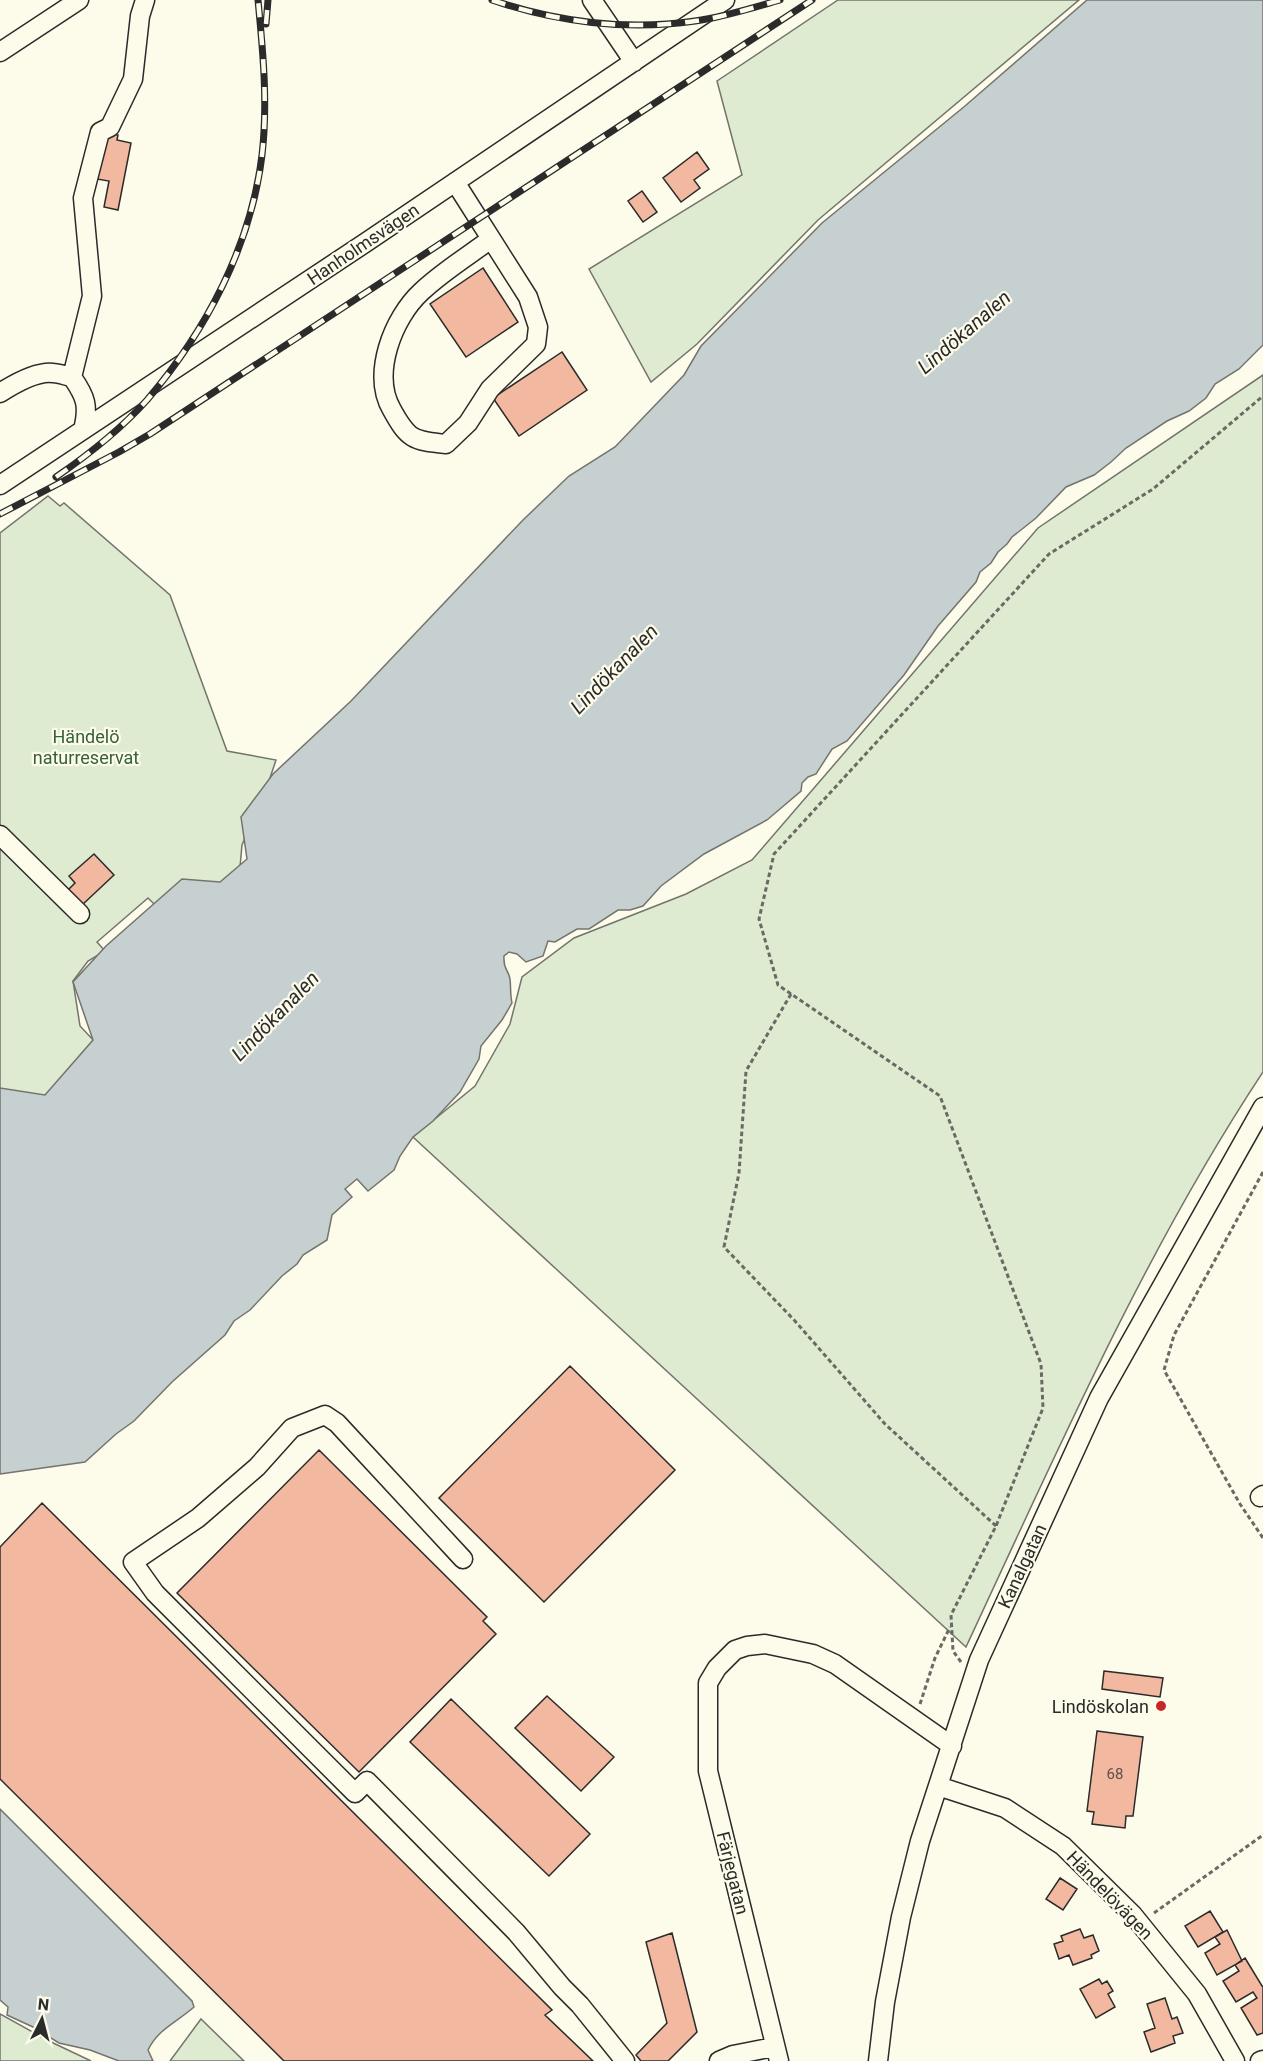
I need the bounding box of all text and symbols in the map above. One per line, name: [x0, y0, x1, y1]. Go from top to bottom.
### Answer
street label: Hanholmsvägen: [303, 199, 423, 289]
water label: Lindökanalen: [913, 285, 1015, 379]
water label: Lindökanalen: [565, 619, 663, 719]
park label: Händelö naturreservat: [33, 726, 139, 768]
water label: Lindökanalen: [226, 966, 324, 1066]
street label: Kanalgatan: [993, 1520, 1051, 1612]
place label: Lindöskolan: [1052, 1696, 1149, 1717]
marker: Lindöskolan: [1154, 1699, 1168, 1713]
house number: 68: [1107, 1765, 1123, 1783]
street label: Färjegatan: [713, 1829, 753, 1917]
street label: Händelövägen: [1063, 1846, 1157, 1944]
north arrow: [12, 1989, 72, 2049]
text: N: [37, 1995, 50, 2015]

